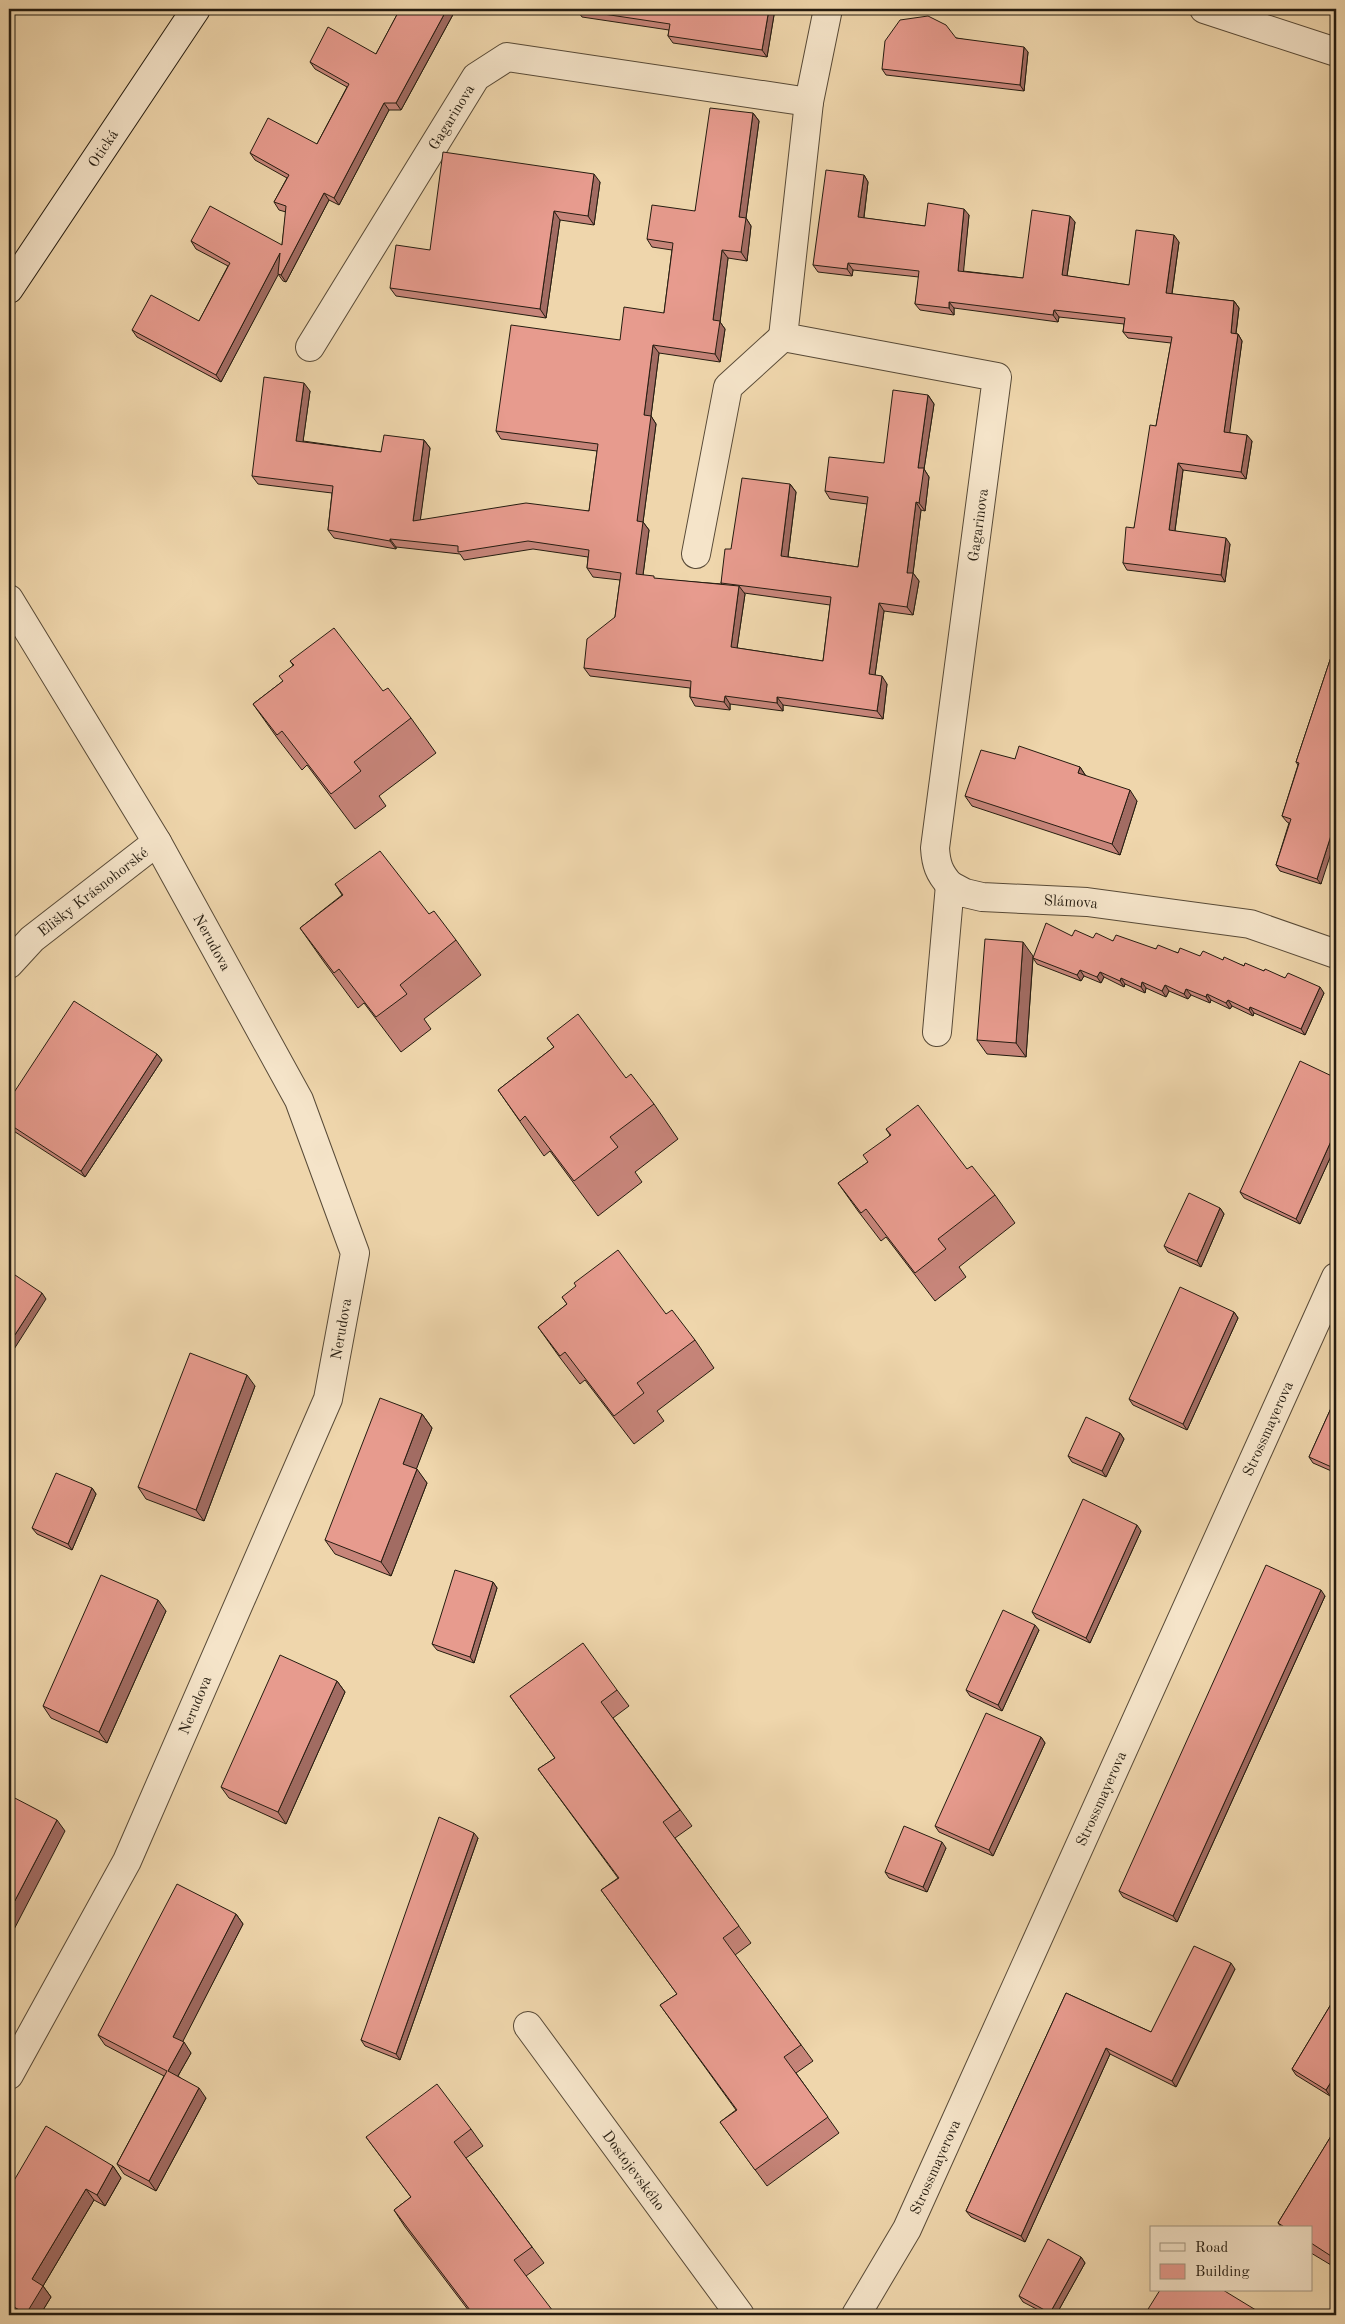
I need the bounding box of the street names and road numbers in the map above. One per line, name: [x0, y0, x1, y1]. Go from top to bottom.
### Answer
street label: Gagarinova: [427, 82, 479, 153]
street label: Otická: [86, 127, 122, 171]
street label: Gagarinova: [967, 487, 992, 563]
street label: Elišky Krásnohorské: [36, 846, 152, 940]
street label: Slámova: [1043, 894, 1099, 912]
street label: Nerudova: [189, 912, 233, 974]
street label: Nerudova: [330, 1297, 355, 1361]
street label: Strossmayerova: [1241, 1379, 1297, 1479]
street label: Nerudova: [177, 1674, 216, 1737]
street label: Strossmayerova: [1074, 1749, 1130, 1849]
street label: Strossmayerova: [908, 2117, 964, 2217]
street label: Dostojevského: [599, 2129, 667, 2214]

